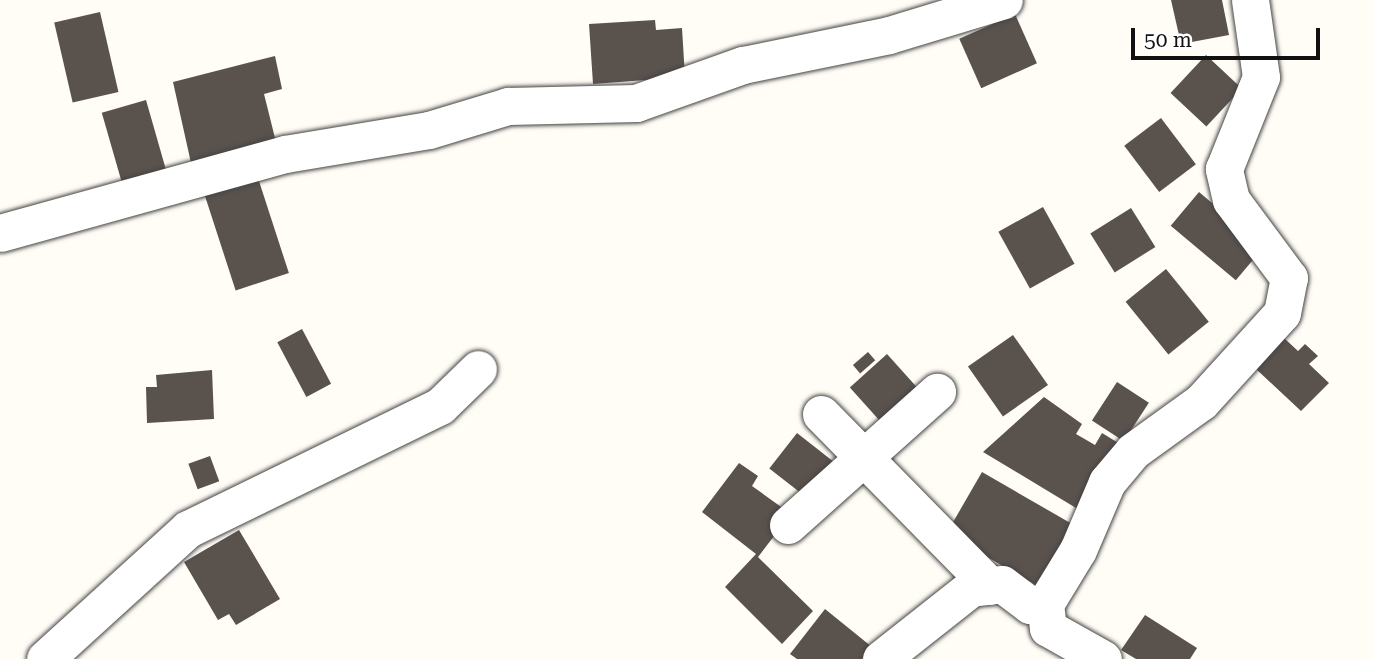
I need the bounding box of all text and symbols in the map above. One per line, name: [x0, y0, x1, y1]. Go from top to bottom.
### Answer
scale bar: [1135, 14, 1324, 58]
text: 50 m: [1144, 28, 1192, 52]

